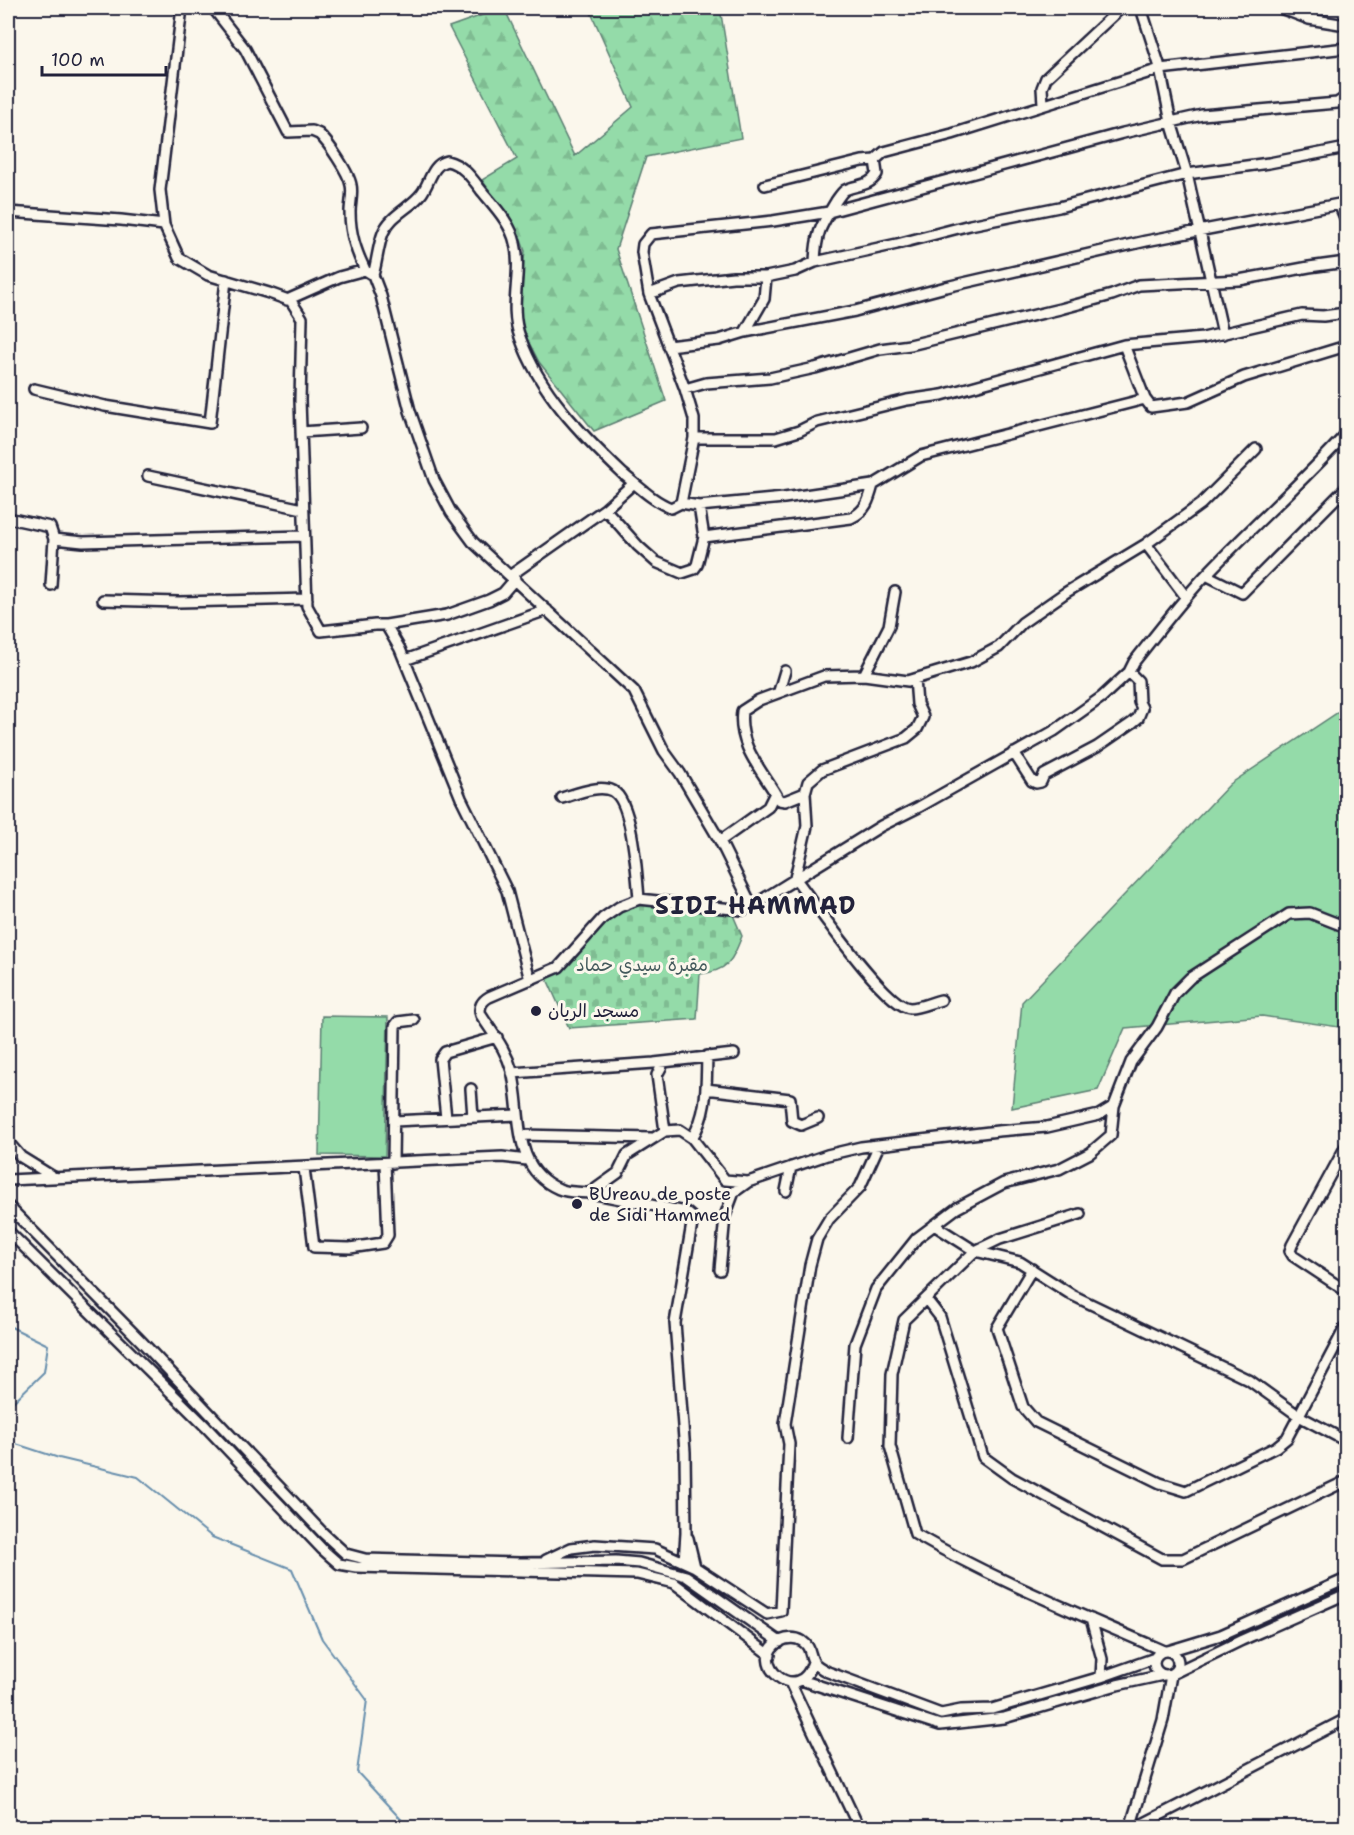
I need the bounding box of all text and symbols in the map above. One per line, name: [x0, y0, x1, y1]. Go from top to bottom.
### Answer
scale bar: [42, 39, 166, 77]
text: 100 m: [51, 48, 105, 72]
district label: SIDI HAMMAD: [655, 890, 857, 922]
park label: مقبرة سيدي حماد: [576, 953, 708, 978]
place label: مسجد الريان: [548, 999, 639, 1023]
marker: مسجد الريان: [529, 1004, 543, 1018]
place label: BUreau de poste de Sidi Hammed: [589, 1182, 731, 1227]
marker: BUreau de poste de Sidi Hammed: [570, 1197, 584, 1211]

